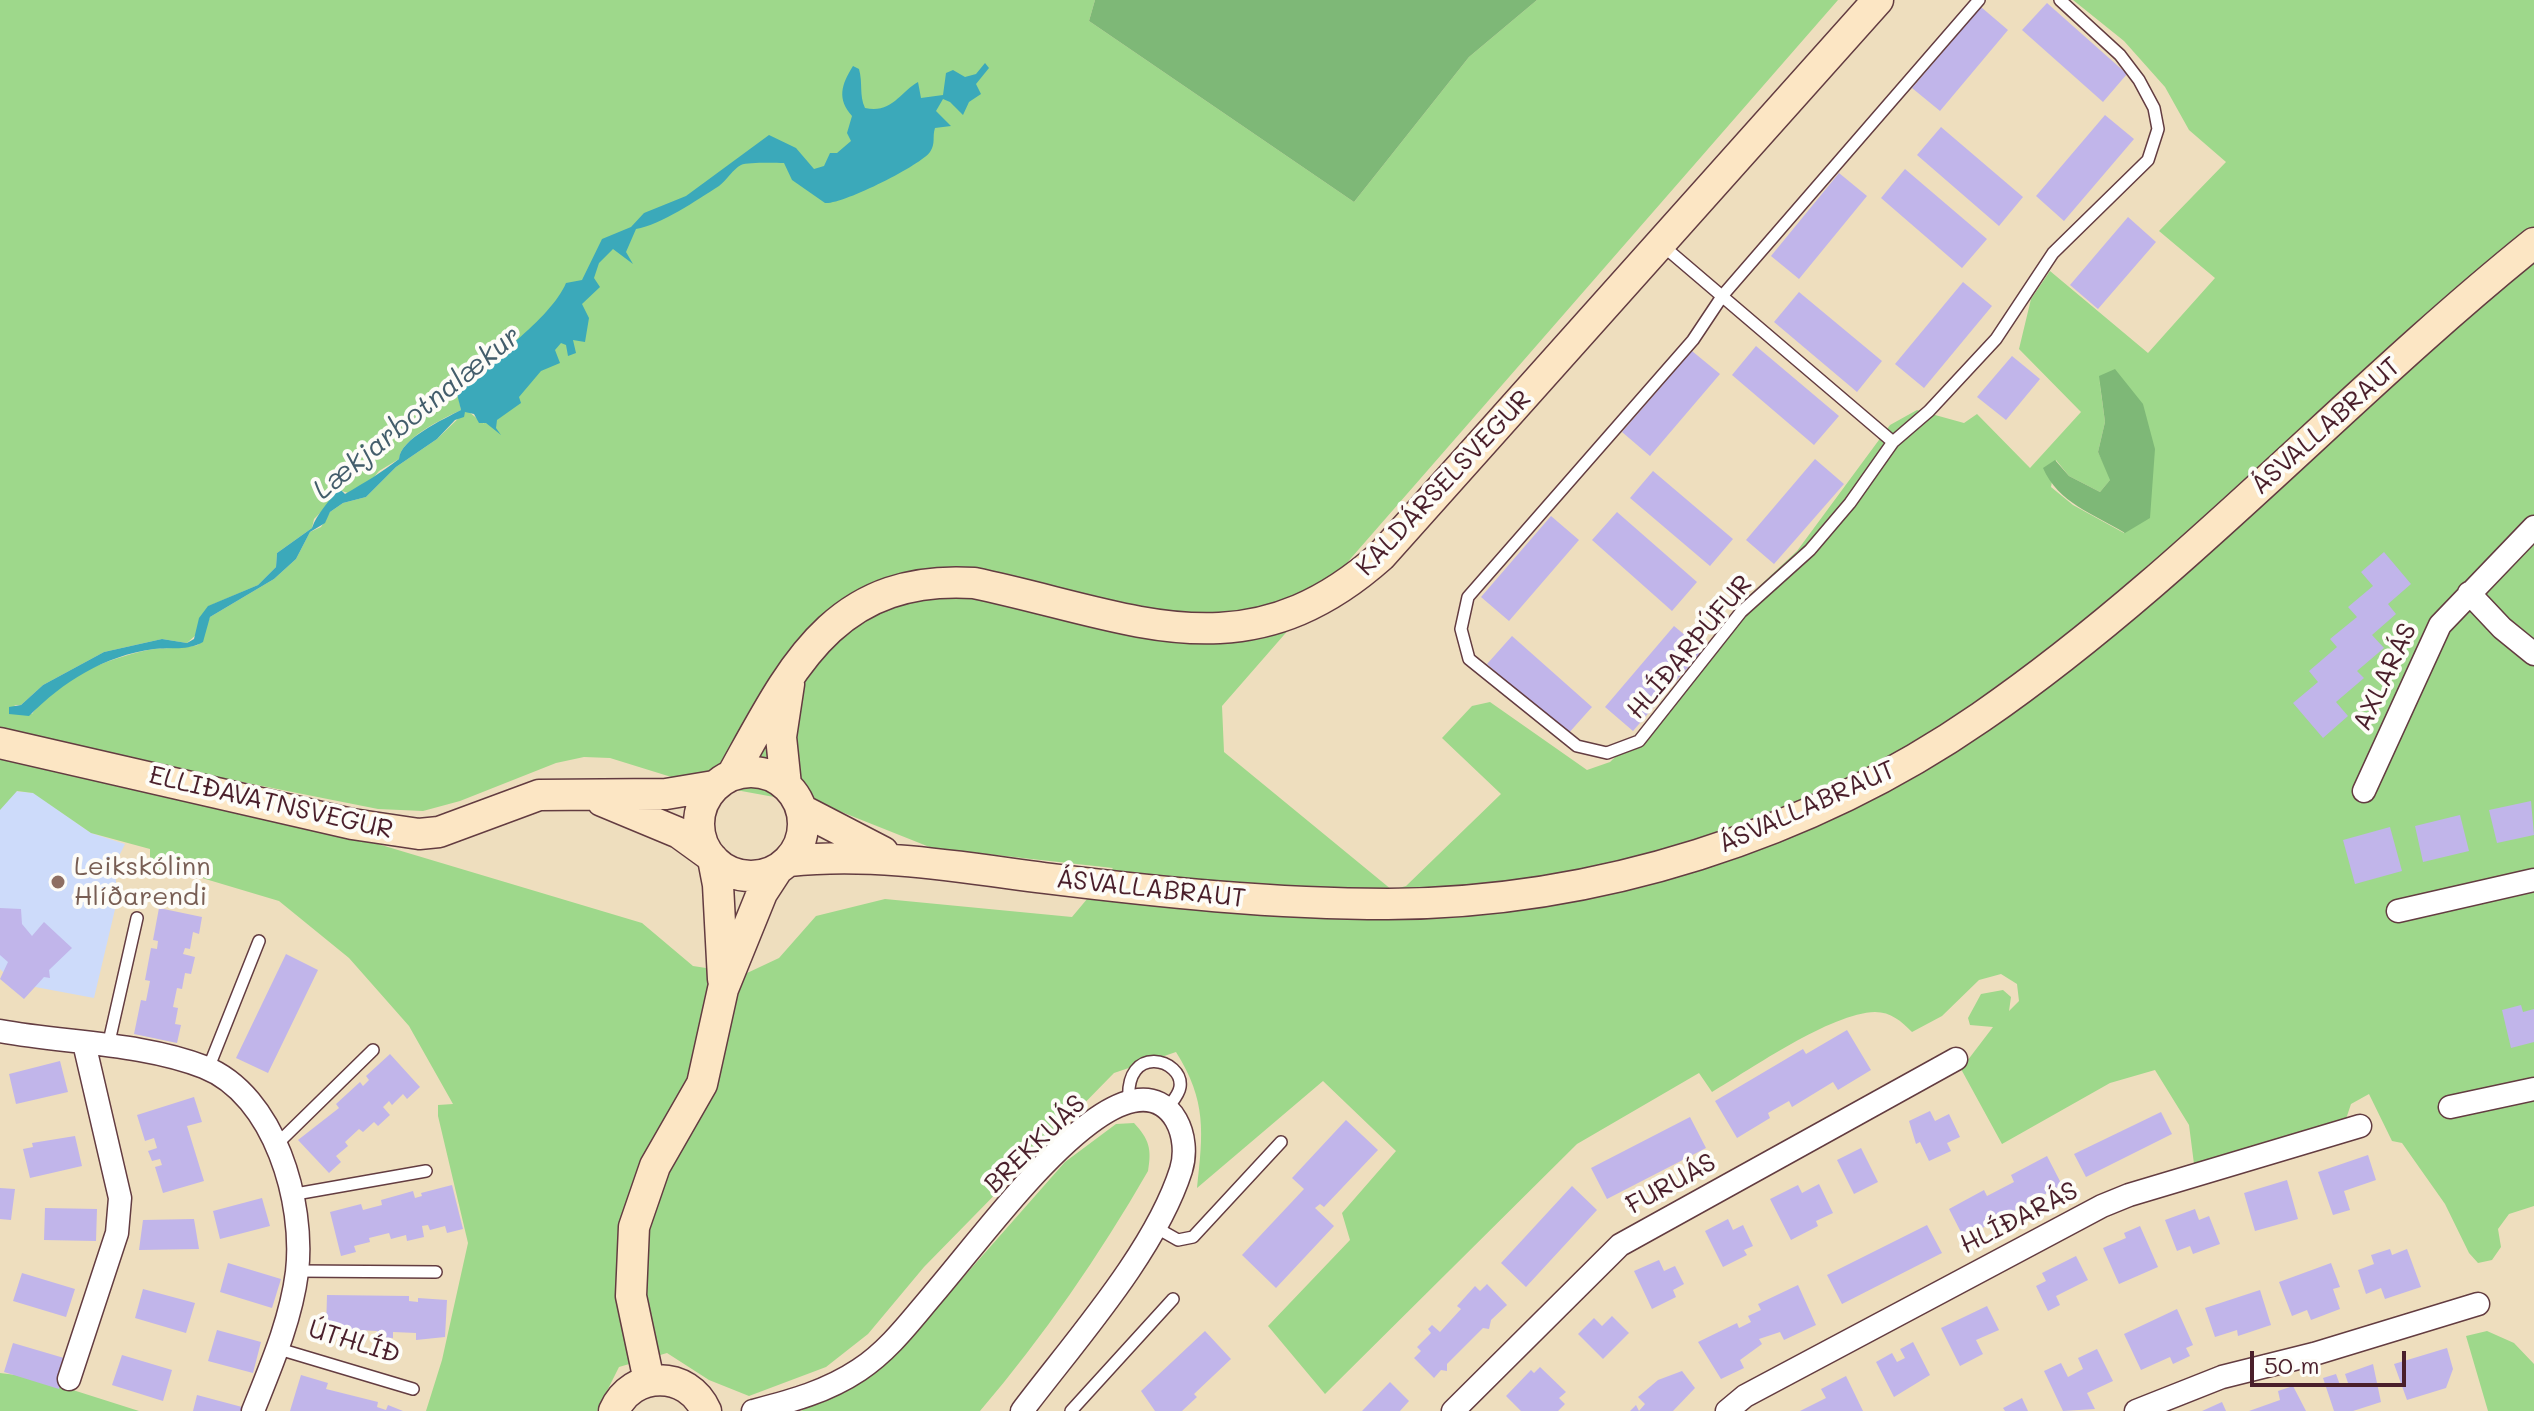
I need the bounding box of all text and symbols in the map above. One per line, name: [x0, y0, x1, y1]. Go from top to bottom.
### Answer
water label: Lækjarbotnalækur: [307, 319, 527, 507]
street label: ÁSVALLABRAUT: [2245, 351, 2407, 501]
street label: KALDÁRSELSVEGUR: [1350, 384, 1538, 582]
street label: HLÍÐARÞÚFUR: [1621, 569, 1759, 725]
street label: AXLARÁS: [2347, 618, 2423, 736]
street label: ÁSVALLABRAUT: [1714, 754, 1900, 860]
street label: ELLIÐAVATNSVEGUR: [146, 760, 396, 846]
place label: Leikskólinn Hlíðarendi: [74, 851, 211, 912]
street label: ÁSVALLABRAUT: [1055, 864, 1247, 914]
marker: Leikskólinn Hlíðarendi: [49, 873, 67, 891]
street label: BREKKUÁS: [978, 1088, 1092, 1200]
street label: FURUÁS: [1621, 1147, 1721, 1221]
street label: HLÍÐARÁS: [1955, 1175, 2083, 1261]
street label: ÚTHLÍÐ: [304, 1313, 404, 1371]
scale bar: [2254, 1335, 2410, 1385]
text: 50 m: [2264, 1349, 2320, 1380]

